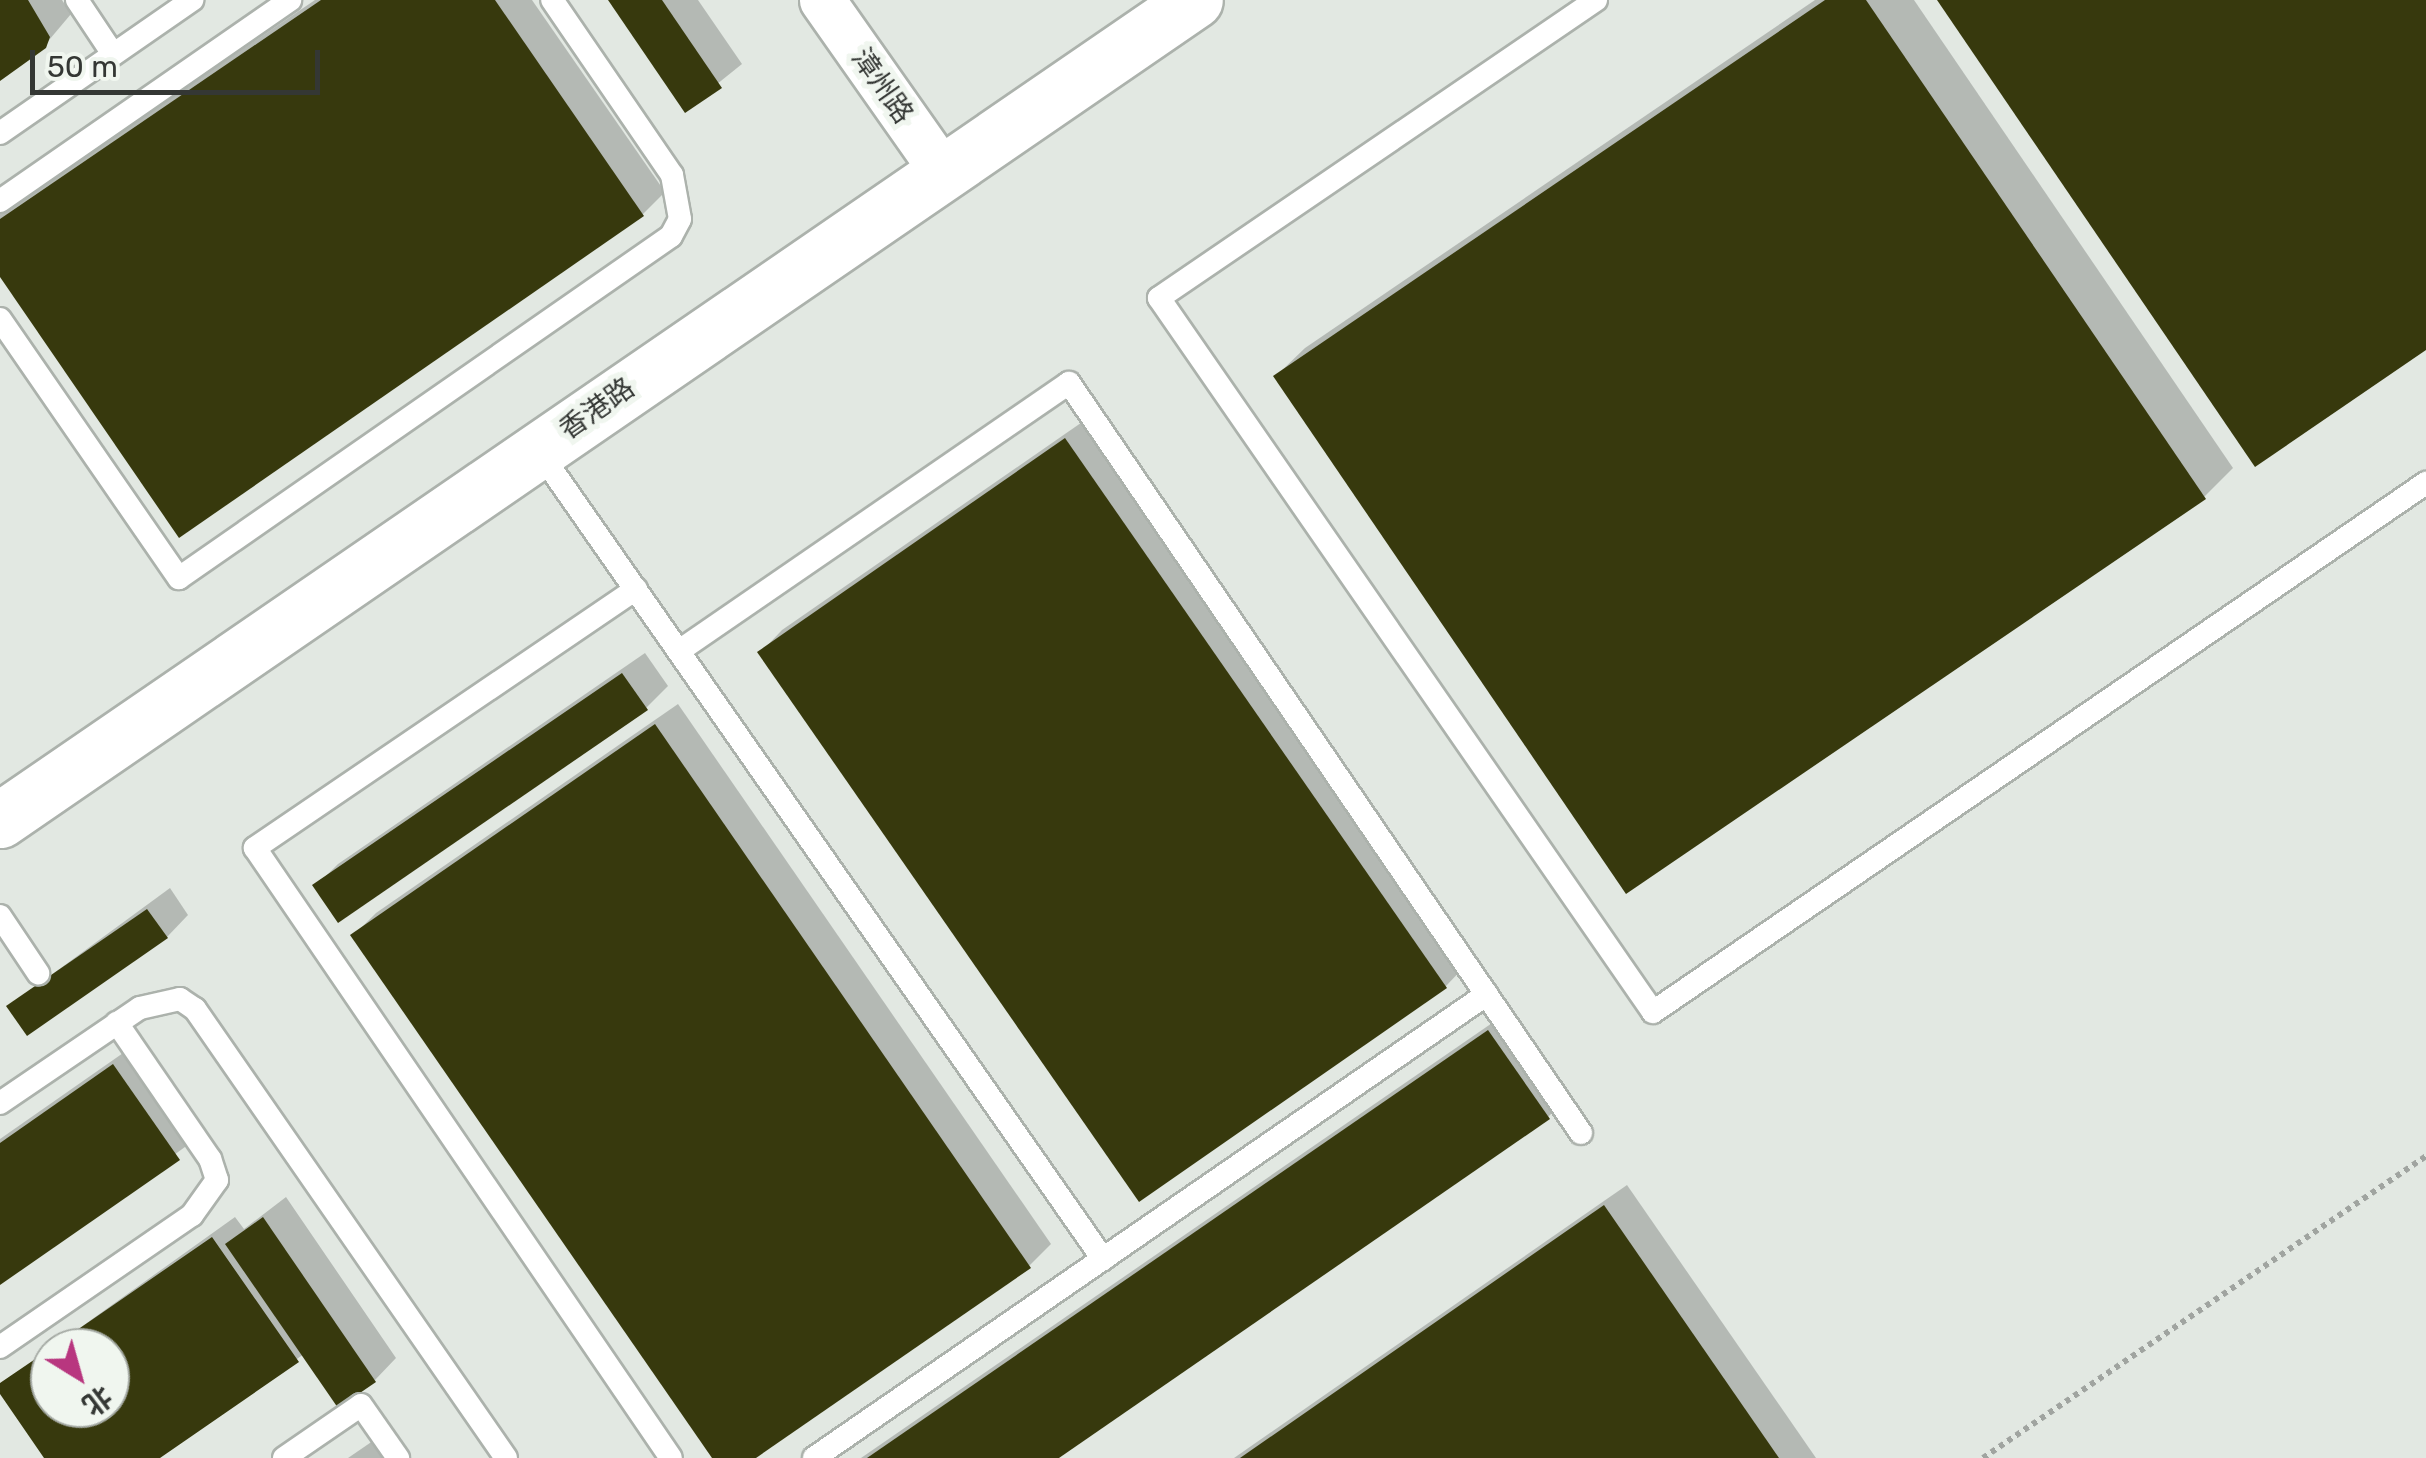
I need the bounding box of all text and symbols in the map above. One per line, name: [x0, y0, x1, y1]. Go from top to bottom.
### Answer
scale bar: [35, 30, 325, 92]
street label: 漳州路: [844, 42, 920, 130]
text: 50 m: [47, 49, 118, 85]
street label: 香港路: [553, 371, 641, 447]
north arrow: [30, 1328, 130, 1428]
text: 北: [76, 1379, 118, 1422]

